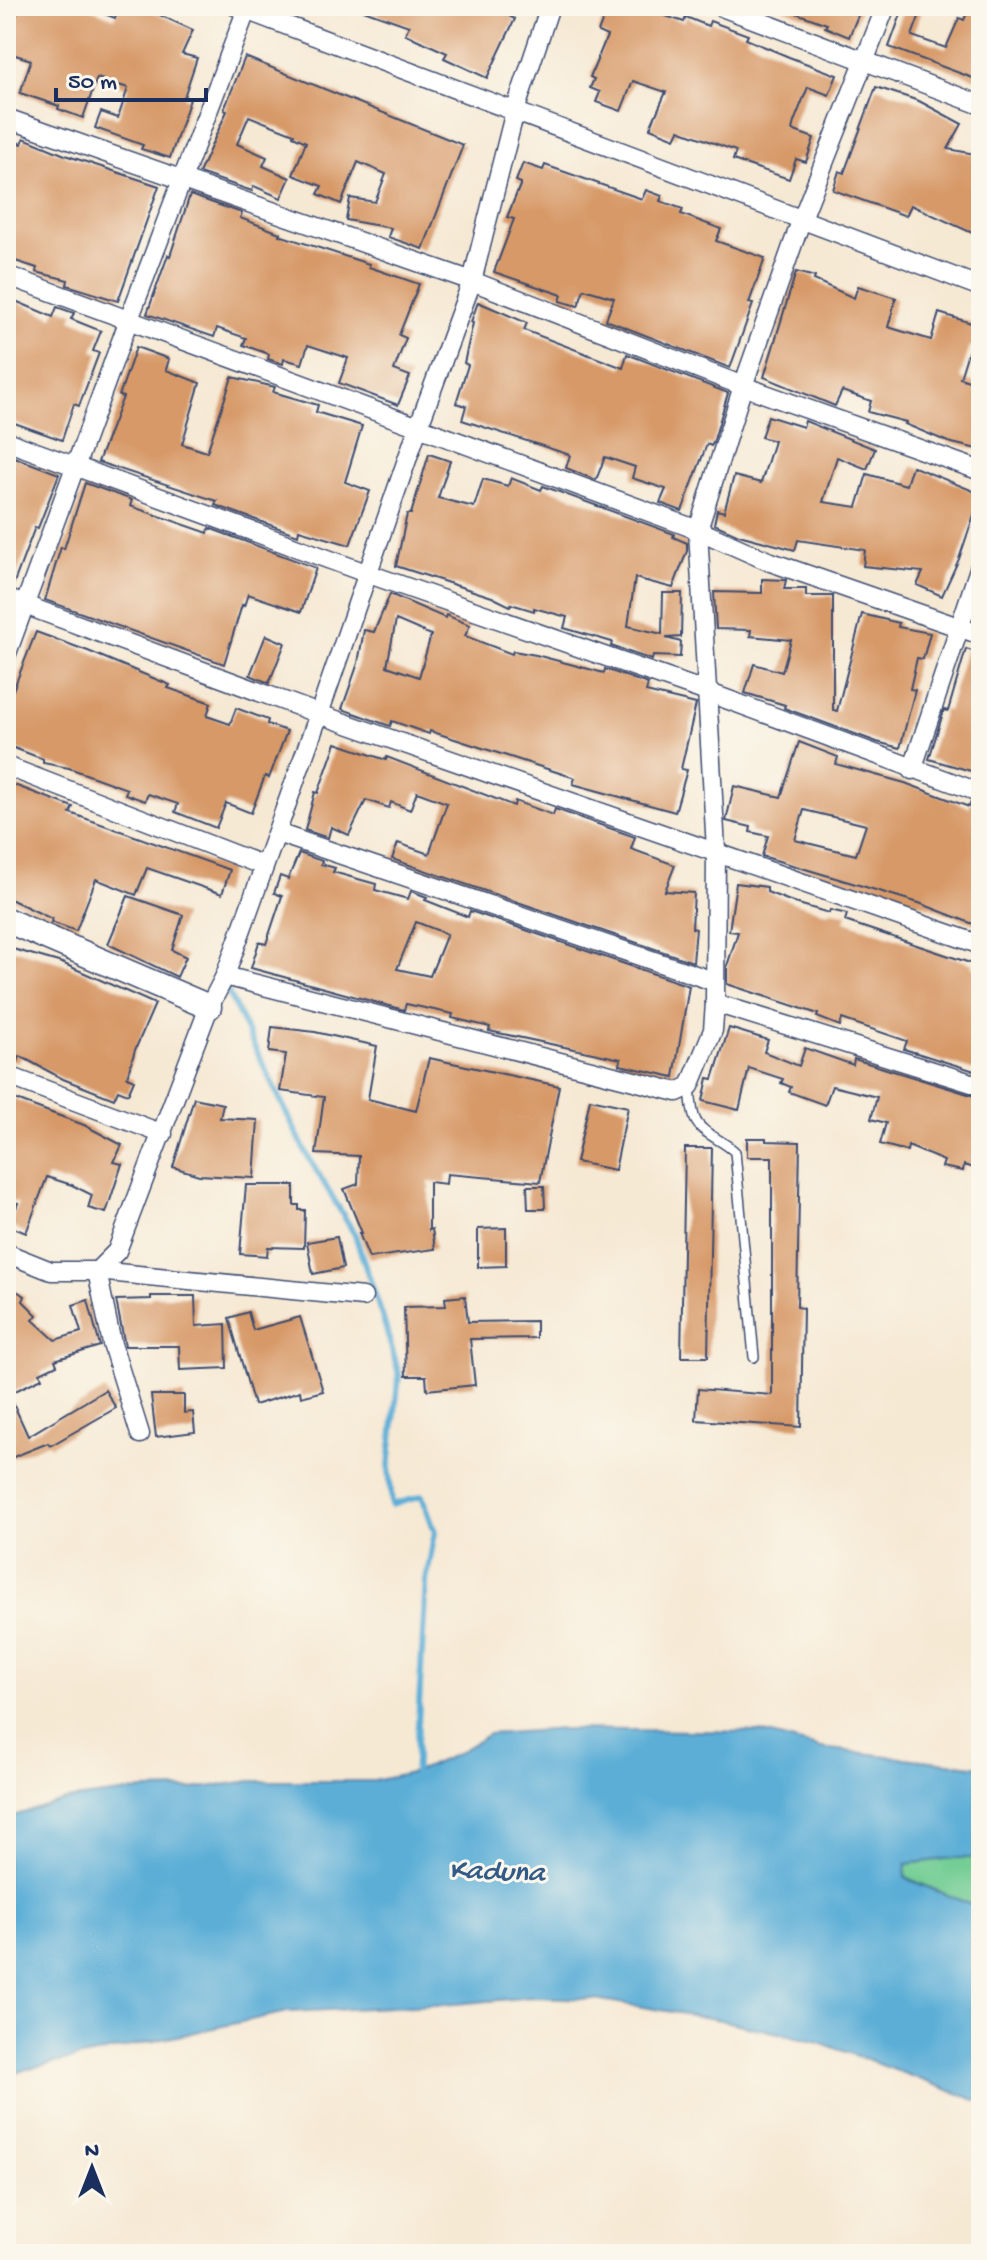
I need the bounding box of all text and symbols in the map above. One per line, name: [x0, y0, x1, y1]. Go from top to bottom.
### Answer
scale bar: [56, 52, 206, 102]
text: 50 m: [68, 69, 117, 98]
water label: Kaduna: [448, 1854, 548, 1893]
north arrow: [52, 2128, 132, 2208]
text: N: [85, 2139, 99, 2165]

